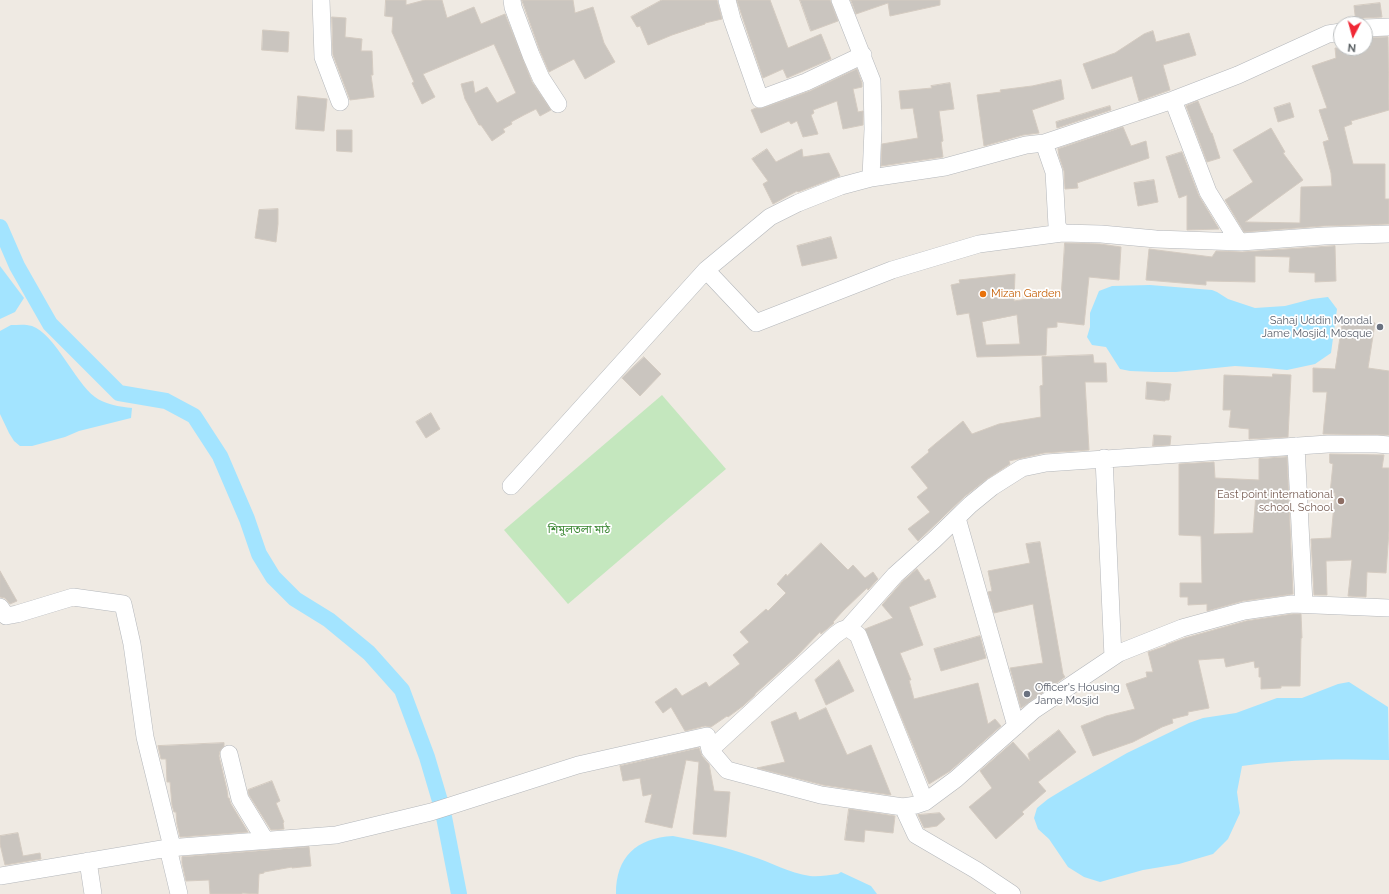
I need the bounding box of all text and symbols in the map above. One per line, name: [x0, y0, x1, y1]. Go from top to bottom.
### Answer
north arrow: [1333, 16, 1373, 56]
text: N: [1347, 41, 1357, 54]
place label: Mizan Garden: [991, 287, 1061, 301]
marker: Mizan Garden: [978, 289, 988, 299]
place label: Sahaj Uddin Mondal Jame Mosjid, Mosque: [1262, 314, 1372, 340]
marker: Sahaj Uddin Mondal Jame Mosjid, Mosque: [1375, 322, 1385, 332]
place label: East point international school, School: [1217, 488, 1333, 514]
marker: East point international school, School: [1336, 496, 1346, 506]
park label: শিমুলতলা মাঠ: [548, 523, 610, 537]
place label: Officer's Housing Jame Mosjid: [1035, 681, 1120, 707]
marker: Officer's Housing Jame Mosjid: [1022, 689, 1032, 699]

